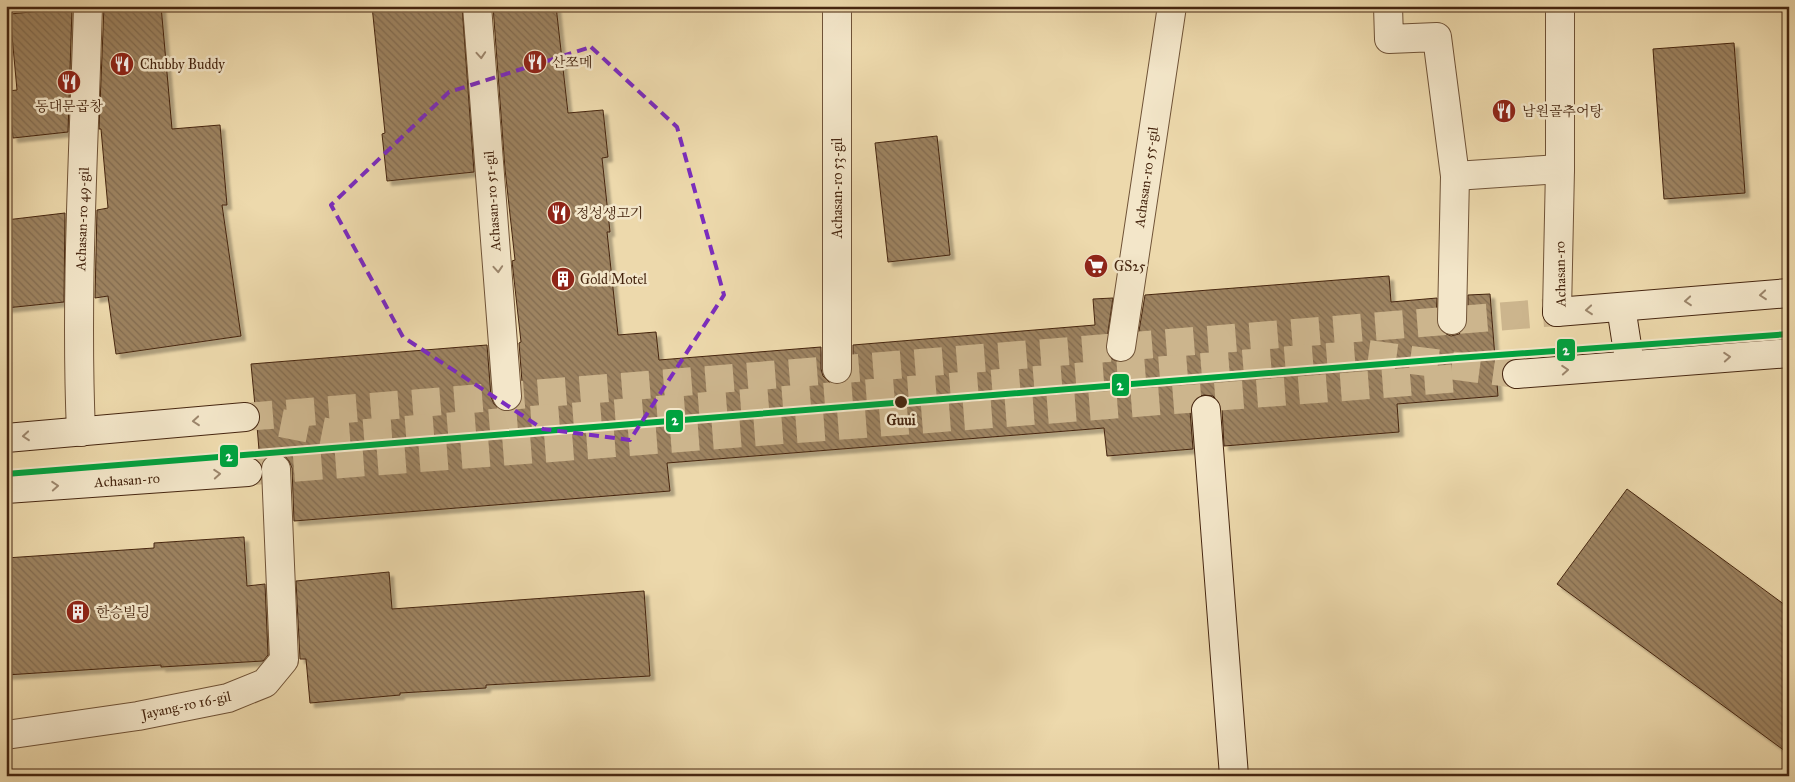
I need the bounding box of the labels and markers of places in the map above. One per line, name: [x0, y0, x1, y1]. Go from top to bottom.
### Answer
restaurant icon: 산쪼메: [522, 49, 548, 75]
restaurant icon: Chubby Buddy: [109, 51, 135, 77]
place label: 산쪼메: [552, 54, 593, 71]
place label: Chubby Buddy: [140, 56, 225, 73]
restaurant icon: 동대문곱창: [56, 69, 82, 95]
place label: 동대문곱창: [35, 98, 103, 115]
restaurant icon: 남원골추어탕: [1491, 98, 1517, 124]
place label: 남원골추어탕: [1522, 103, 1604, 120]
restaurant icon: 정성생고기: [546, 200, 572, 226]
place label: 정성생고기: [576, 205, 644, 222]
supermarket icon: GS25: [1083, 253, 1109, 279]
place label: GS25: [1114, 258, 1146, 275]
building icon: Gold Motel: [550, 266, 576, 292]
place label: Gold Motel: [580, 271, 647, 288]
marker: Guui: [893, 394, 909, 410]
place label: Guui: [887, 412, 916, 429]
building icon: 한승빌딩: [65, 599, 91, 625]
place label: 한승빌딩: [96, 604, 150, 621]

